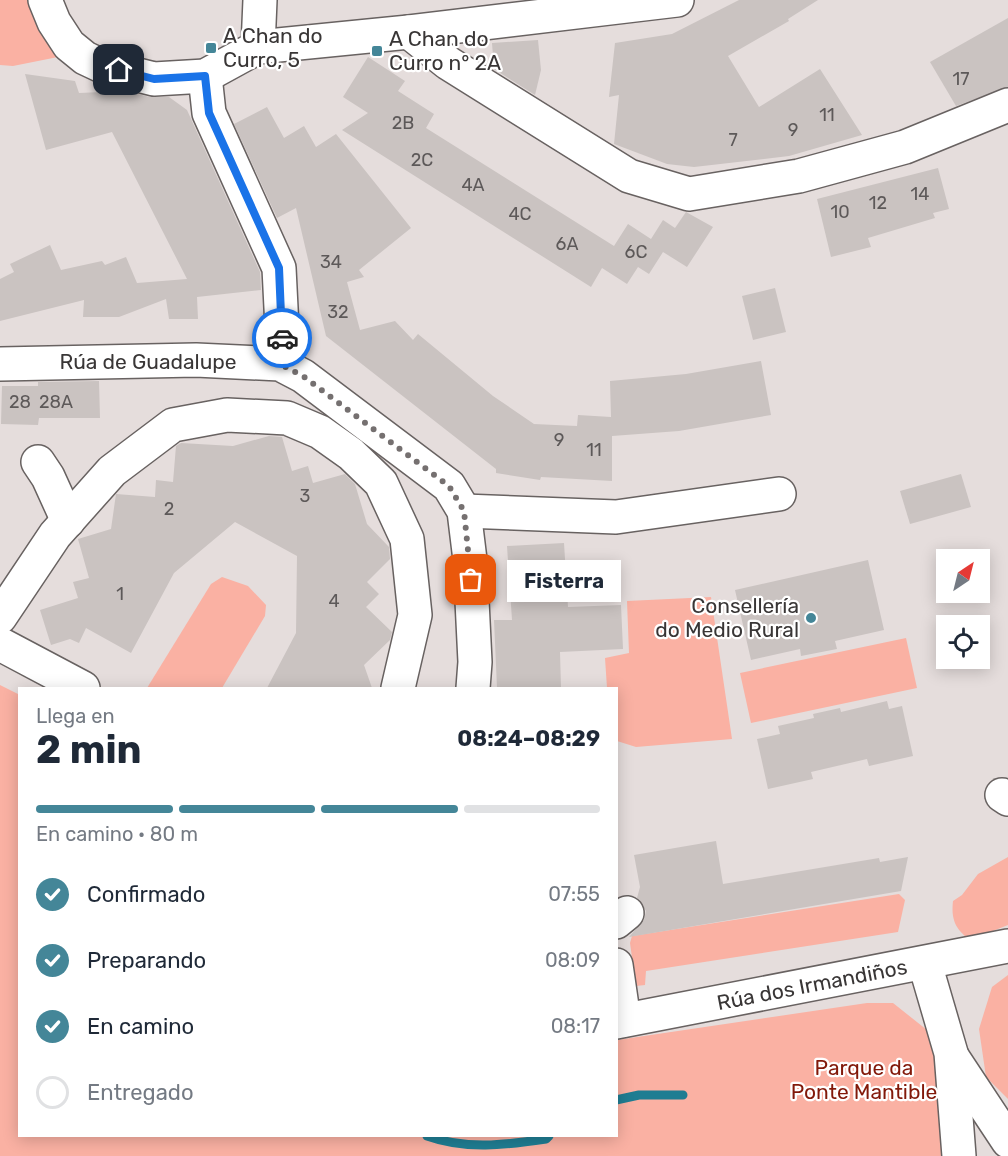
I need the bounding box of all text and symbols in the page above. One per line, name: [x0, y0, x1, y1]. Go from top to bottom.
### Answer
place label: A Chan do Curro, 5: [223, 23, 322, 72]
place label: A Chan do Curro n° 2A: [389, 26, 501, 75]
marker: A Chan do Curro, 5: [204, 41, 218, 55]
pin: [93, 44, 144, 95]
marker: A Chan do Curro n° 2A: [370, 44, 384, 58]
icon: home: [102, 53, 135, 86]
house number: 17: [953, 68, 969, 90]
house number: 11: [819, 104, 835, 126]
house number: 2B: [392, 112, 414, 134]
house number: 9: [788, 119, 798, 141]
house number: 7: [728, 129, 738, 151]
house number: 2C: [411, 149, 433, 171]
house number: 4A: [461, 174, 485, 196]
house number: 14: [911, 183, 929, 205]
house number: 12: [869, 192, 887, 214]
house number: 10: [830, 201, 850, 223]
house number: 4C: [508, 203, 532, 225]
house number: 6A: [556, 233, 578, 255]
house number: 6C: [625, 241, 647, 263]
house number: 34: [320, 251, 342, 273]
house number: 32: [327, 301, 349, 323]
courier: [252, 308, 312, 368]
icon: car: [266, 322, 299, 355]
street label: Rúa de Guadalupe: [59, 349, 237, 374]
house number: 28: [9, 391, 31, 413]
house number: 28A: [39, 391, 73, 413]
house number: 9: [554, 429, 564, 451]
house number: 11: [586, 439, 602, 461]
house number: 3: [300, 485, 310, 507]
house number: 2: [164, 498, 174, 520]
north arrow: [936, 549, 990, 603]
map controls: [936, 549, 990, 669]
pin: [445, 554, 496, 605]
callout: Fisterra: [507, 559, 621, 601]
icon: bag: [454, 563, 487, 596]
text: Fisterra: [524, 569, 604, 593]
house number: 1: [116, 583, 124, 605]
house number: 4: [328, 590, 340, 612]
place label: Consellería do Medio Rural: [655, 593, 799, 642]
marker: Consellería do Medio Rural: [804, 611, 818, 625]
button: locate: [936, 615, 990, 669]
text: Llega en: [36, 704, 115, 728]
text: 08:24–08:29: [457, 725, 600, 752]
text: 2 min: [36, 727, 142, 773]
text: En camino · 80 m: [36, 822, 198, 846]
icon: check: [36, 878, 69, 911]
text: Confirmado: [87, 881, 205, 908]
text: 07:55: [548, 882, 600, 906]
icon: check: [36, 944, 69, 977]
text: Preparando: [87, 947, 206, 974]
text: 08:09: [545, 948, 600, 972]
street label: Rúa dos Irmandiños: [715, 954, 909, 1015]
icon: check: [36, 1010, 69, 1043]
text: En camino: [87, 1013, 194, 1040]
text: 08:17: [551, 1014, 600, 1038]
park label: Parque da Ponte Mantible: [791, 1055, 937, 1104]
text: Entregado: [87, 1079, 194, 1106]

